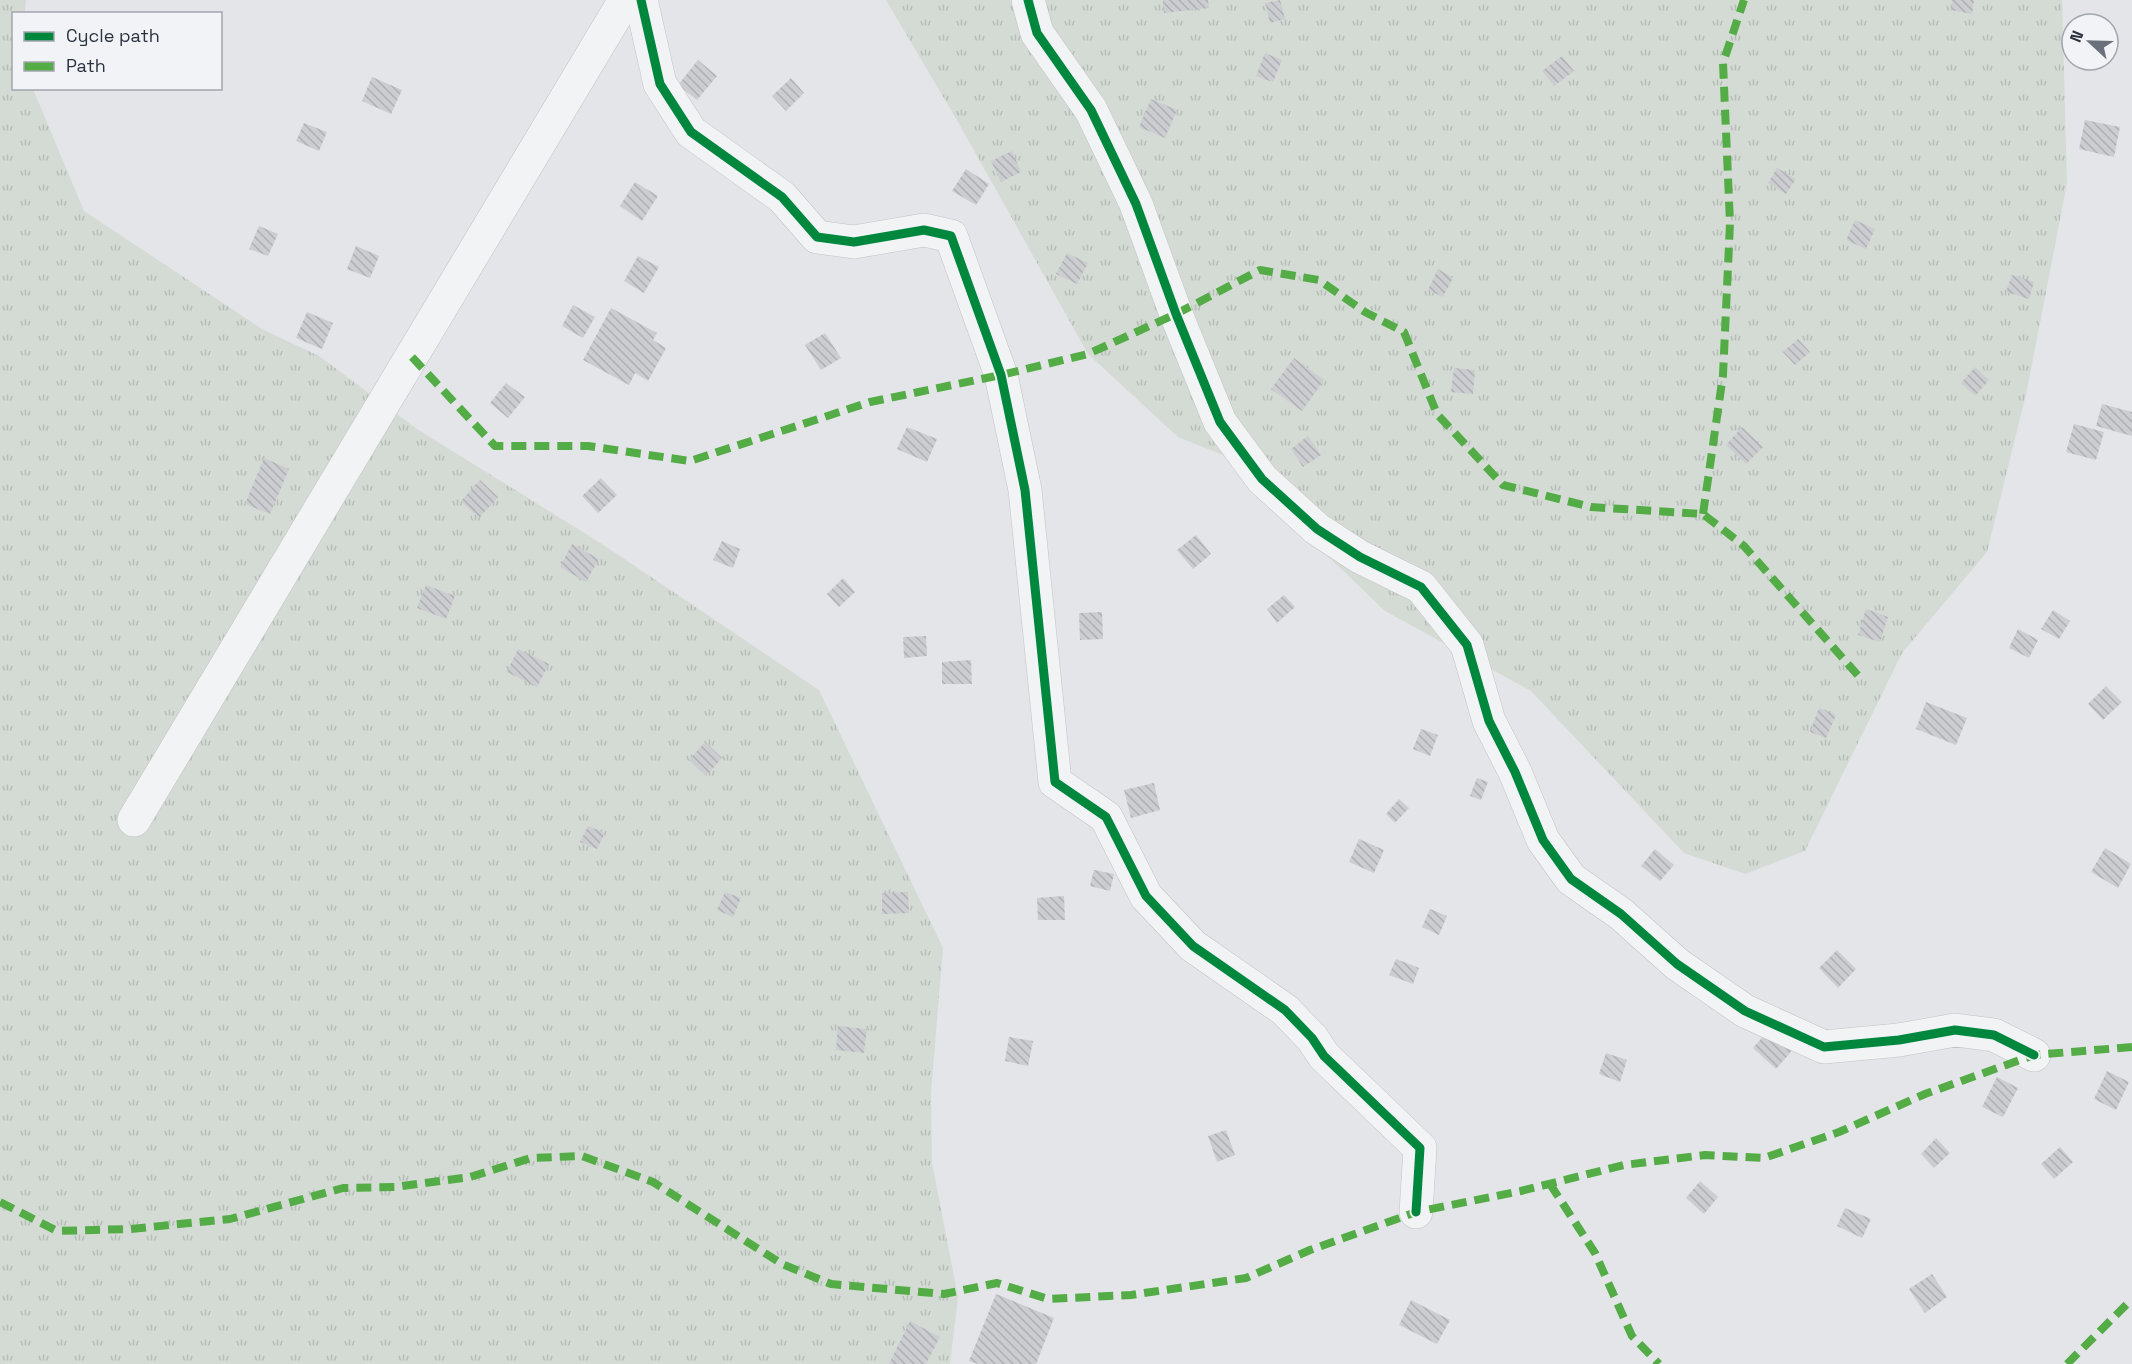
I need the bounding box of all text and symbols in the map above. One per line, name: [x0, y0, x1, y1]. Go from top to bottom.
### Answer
legend: [12, 12, 222, 90]
north arrow: [2060, 12, 2120, 72]
text: Cycle path: [66, 24, 160, 47]
text: N: [2065, 28, 2088, 45]
text: Path: [66, 54, 106, 77]

